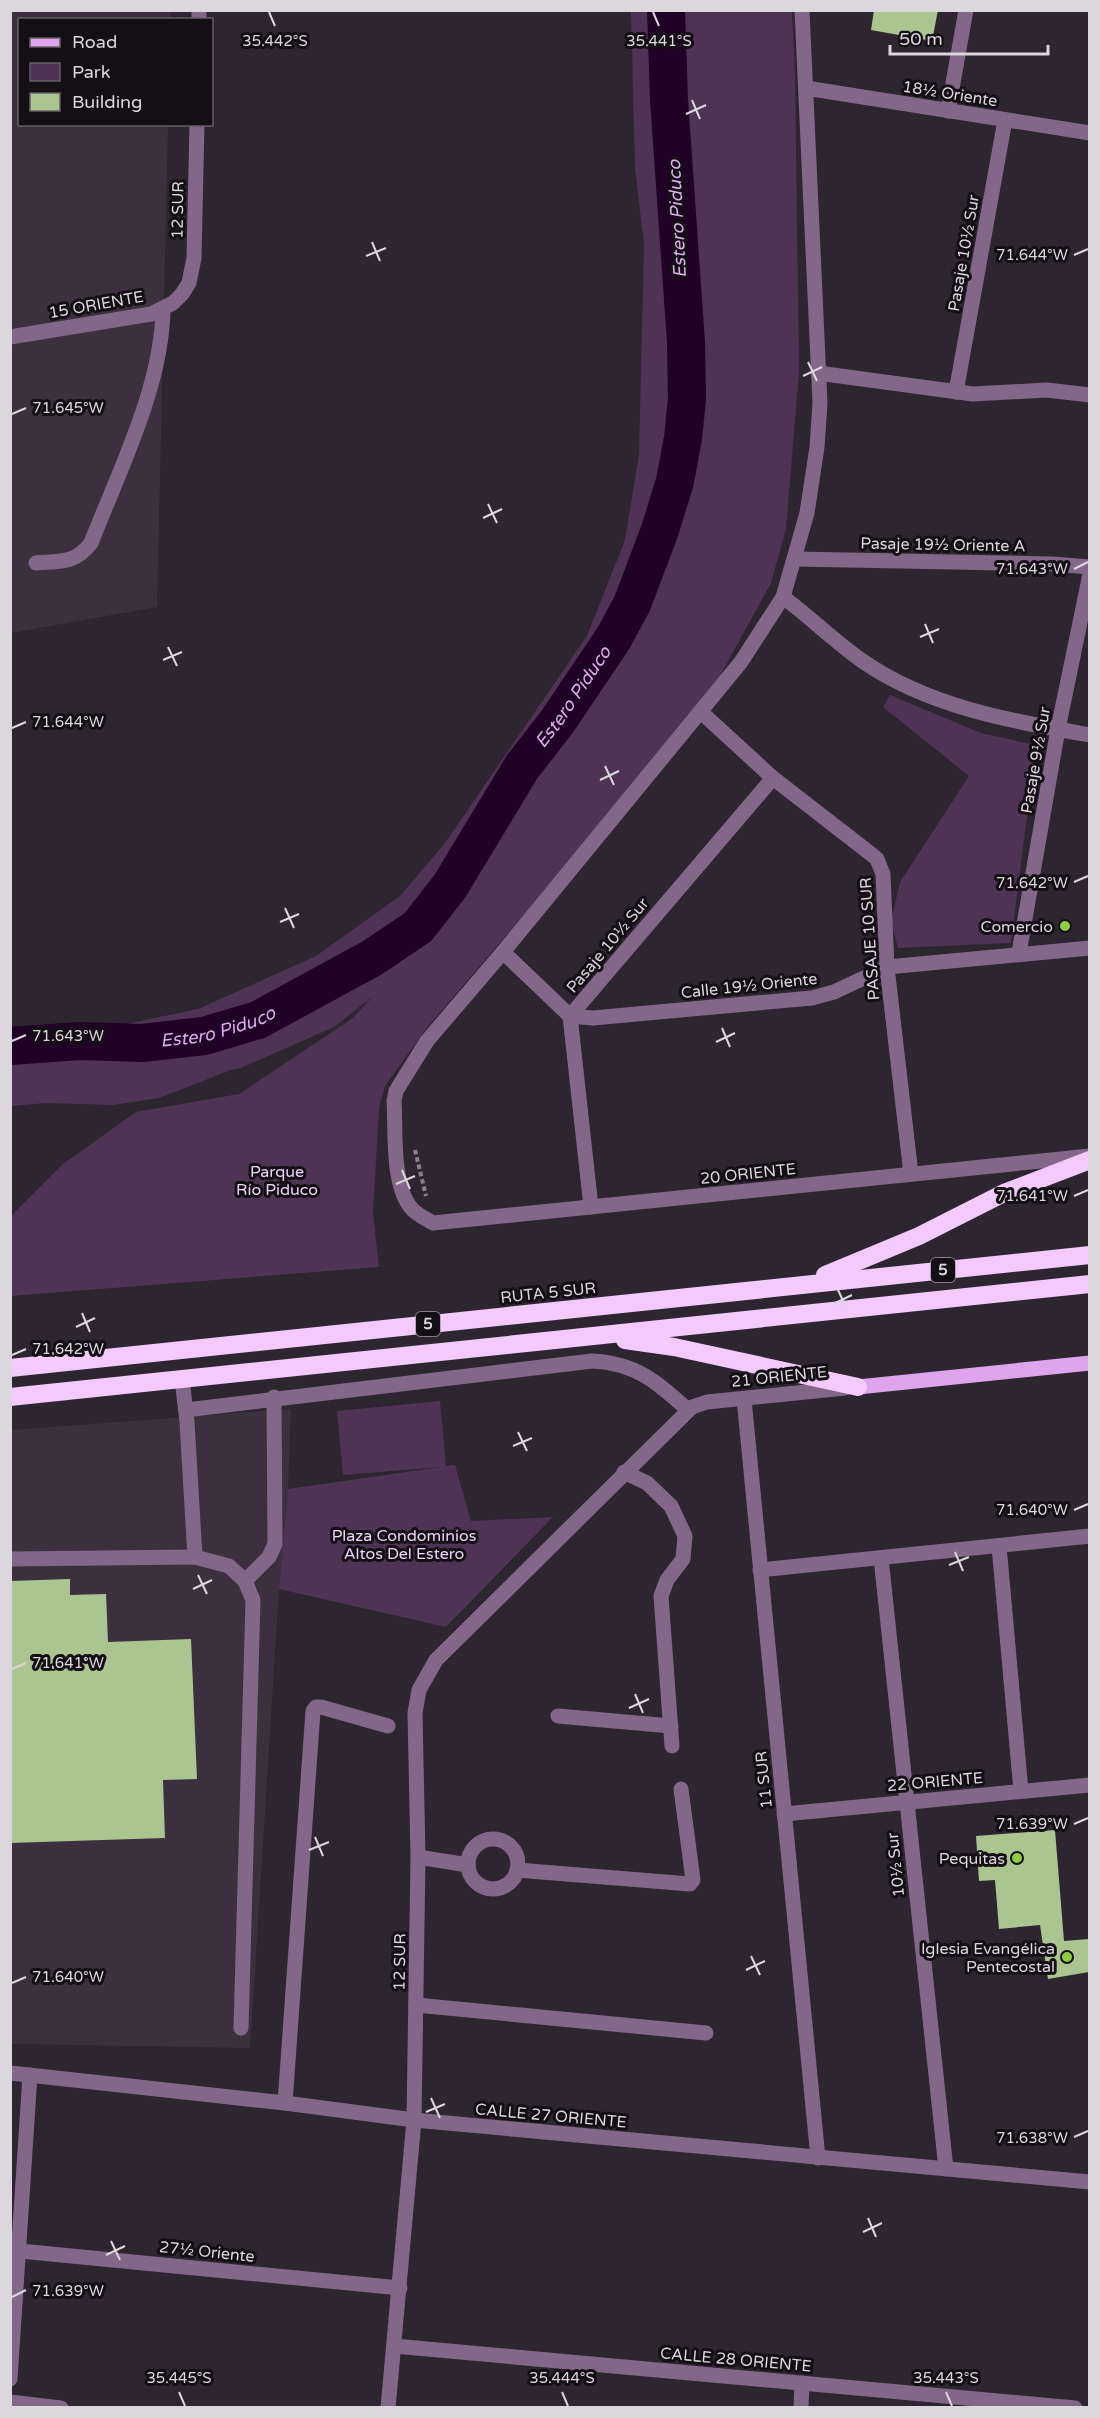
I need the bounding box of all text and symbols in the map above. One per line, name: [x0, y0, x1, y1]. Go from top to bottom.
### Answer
legend: [18, 18, 213, 126]
scale bar: [890, 18, 1048, 56]
text: 50 m: [899, 28, 943, 50]
text: Road: [72, 31, 117, 53]
text: 35.442°S: [242, 32, 308, 50]
text: 35.441°S: [626, 32, 692, 50]
text: Park: [72, 61, 111, 83]
street label: 18½ Oriente: [901, 77, 999, 111]
text: Building: [72, 91, 142, 113]
water label: Estero Piduco: [663, 158, 691, 279]
street label: 12 SUR: [167, 181, 189, 239]
street label: Pasaje 10½ Sur: [944, 192, 984, 313]
text: 71.644°W: [996, 246, 1068, 264]
street label: 15 ORIENTE: [47, 287, 145, 323]
text: 71.645°W: [32, 399, 104, 417]
street label: Pasaje 19½ Oriente A: [860, 534, 1026, 556]
text: 71.643°W: [996, 560, 1068, 578]
water label: Estero Piduco: [530, 641, 616, 752]
street label: Pasaje 9½ Sur: [1017, 704, 1055, 815]
text: 71.644°W: [32, 713, 104, 731]
text: 71.642°W: [996, 874, 1068, 892]
street label: PASAJE 10 SUR: [856, 877, 884, 1001]
street label: Pasaje 10½ Sur: [562, 893, 654, 997]
place label: Comercio: [981, 917, 1053, 937]
marker: Comercio: [1058, 919, 1072, 933]
street label: Calle 19½ Oriente: [680, 969, 818, 1003]
water label: Estero Piduco: [159, 1001, 280, 1052]
text: 71.643°W: [32, 1027, 104, 1045]
street label: 20 ORIENTE: [699, 1159, 797, 1189]
park label: Parque Río Piduco: [236, 1162, 318, 1200]
text: 71.641°W: [996, 1187, 1068, 1205]
road number: 5: [931, 1258, 955, 1282]
street label: RUTA 5 SUR: [499, 1278, 597, 1308]
road number: 5: [416, 1312, 440, 1336]
text: 71.642°W: [32, 1340, 104, 1358]
street label: 21 ORIENTE: [730, 1362, 828, 1392]
text: 71.640°W: [996, 1501, 1068, 1519]
park label: Plaza Condominios Altos Del Estero: [332, 1526, 476, 1564]
text: 71.641°W: [32, 1654, 104, 1672]
street label: 11 SUR: [751, 1750, 777, 1810]
street label: 22 ORIENTE: [886, 1768, 984, 1796]
text: 71.639°W: [996, 1815, 1068, 1833]
street label: 10½ Sur: [883, 1831, 909, 1898]
place label: Pequitas: [939, 1849, 1005, 1869]
marker: Pequitas: [1010, 1851, 1024, 1865]
street label: 12 SUR: [389, 1933, 411, 1991]
place label: Iglesia Evangélica Pentecostal: [921, 1939, 1055, 1977]
marker: Iglesia Evangélica Pentecostal: [1060, 1950, 1074, 1964]
text: 71.640°W: [32, 1968, 104, 1986]
street label: CALLE 27 ORIENTE: [474, 2099, 628, 2133]
text: 71.638°W: [996, 2129, 1068, 2147]
street label: 27½ Oriente: [158, 2237, 256, 2267]
text: 71.639°W: [32, 2282, 104, 2300]
street label: CALLE 28 ORIENTE: [659, 2343, 813, 2377]
text: 35.445°S: [146, 2369, 212, 2387]
text: 35.444°S: [529, 2369, 595, 2387]
text: 35.443°S: [913, 2369, 979, 2387]

